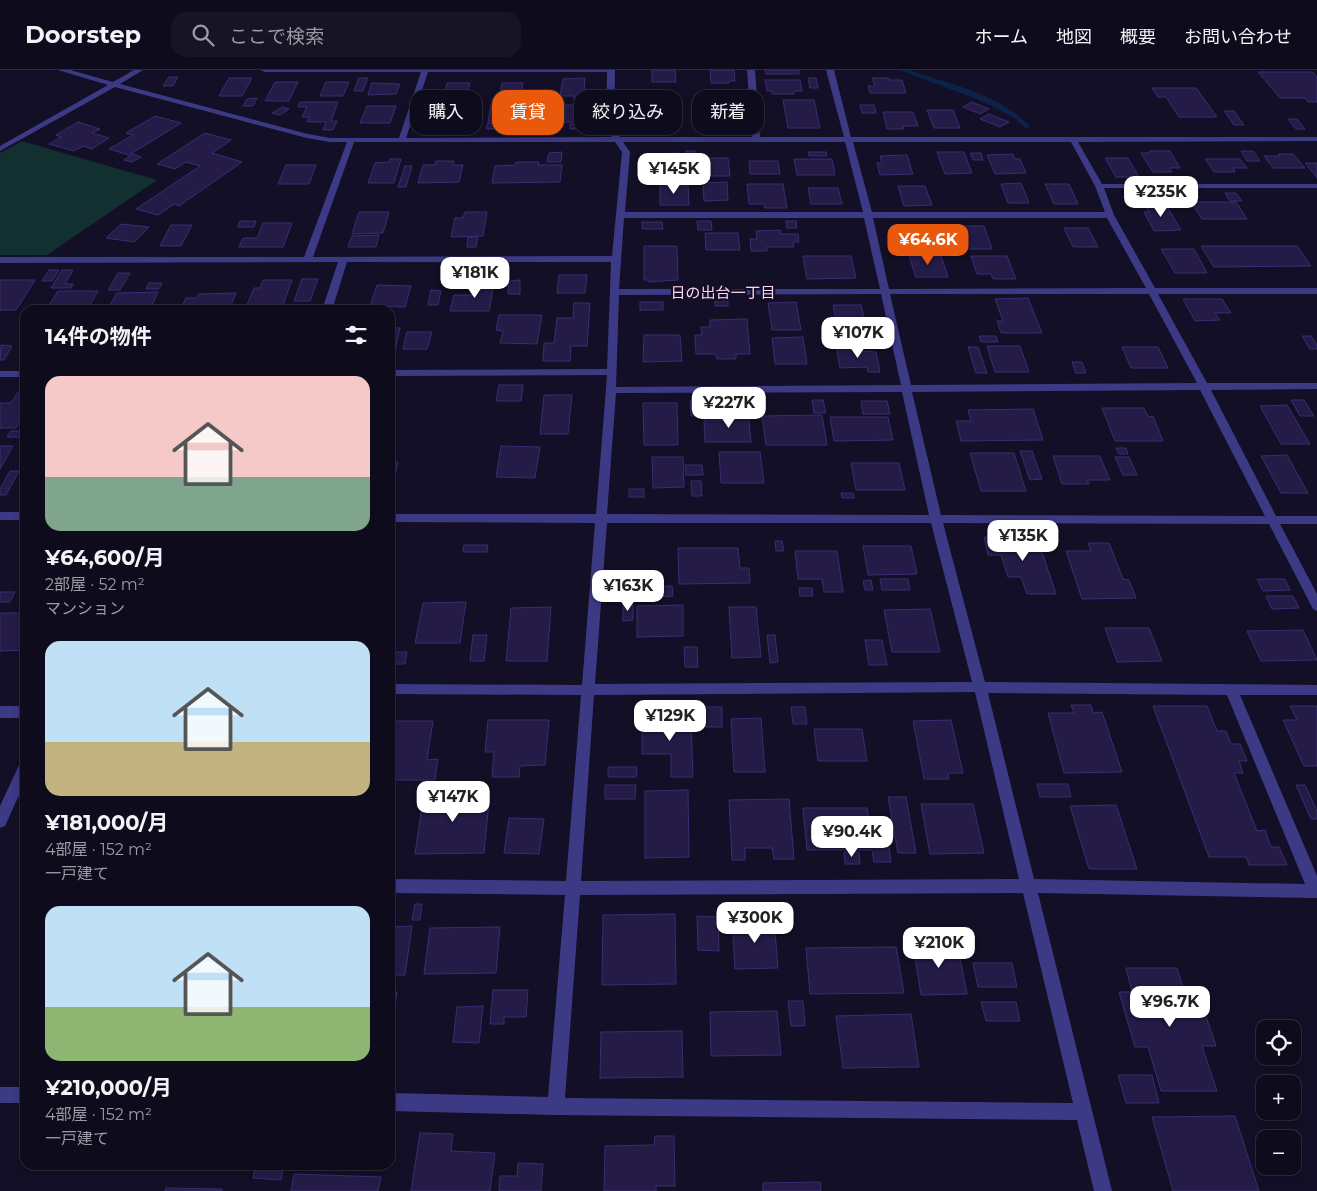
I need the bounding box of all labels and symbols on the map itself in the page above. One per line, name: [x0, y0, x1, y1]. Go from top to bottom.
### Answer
pin: ¥145K: [639, 152, 709, 195]
pin: ¥235K: [1126, 176, 1196, 218]
pin: ¥64.6K: [887, 224, 969, 266]
pin: ¥181K: [440, 256, 510, 299]
district label: 日の出台一丁目: [670, 283, 776, 302]
pin: ¥107K: [823, 316, 893, 359]
pin: ¥227K: [694, 386, 764, 429]
pin: ¥135K: [988, 520, 1058, 562]
pin: ¥163K: [593, 570, 663, 612]
pin: ¥129K: [635, 700, 705, 742]
pin: ¥147K: [418, 780, 488, 823]
pin: ¥90.4K: [811, 816, 893, 858]
pin: ¥300K: [720, 902, 790, 944]
pin: ¥210K: [904, 926, 974, 969]
pin: ¥96.7K: [1129, 986, 1211, 1028]

